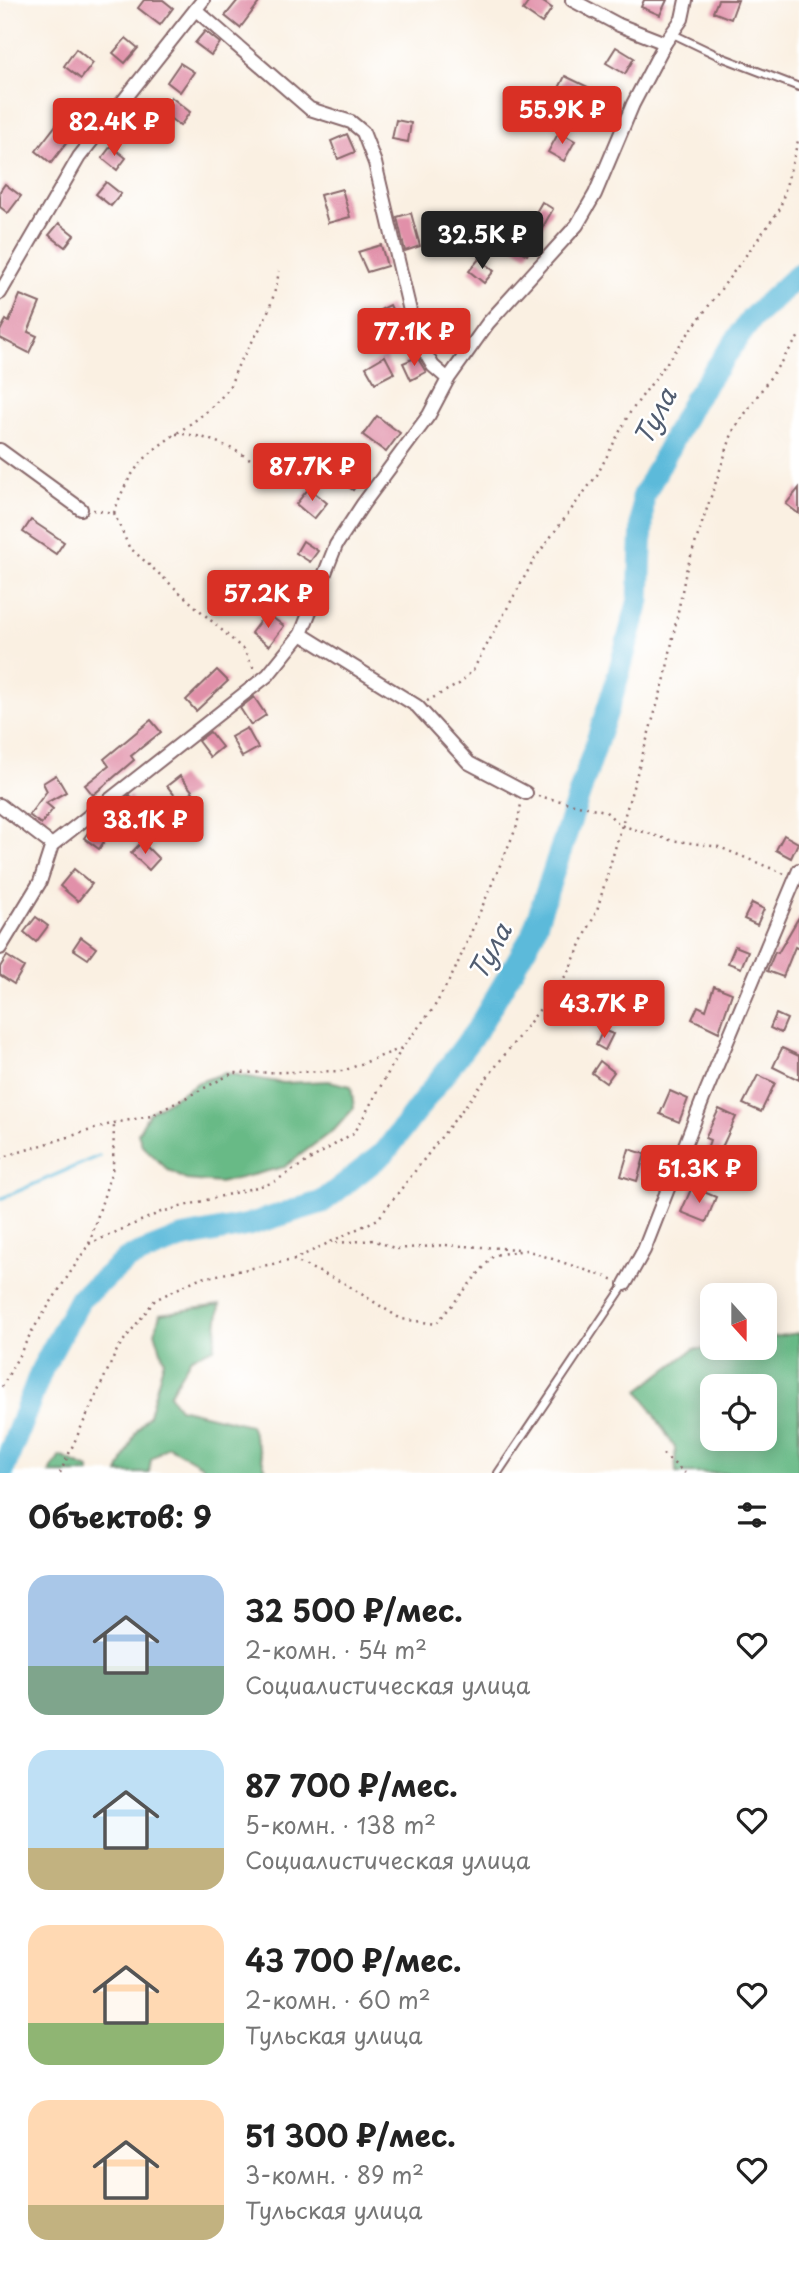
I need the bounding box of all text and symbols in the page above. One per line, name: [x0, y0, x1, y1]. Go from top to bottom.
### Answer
pin: 55.9K ₽: [497, 86, 627, 146]
text: 55.9K ₽: [519, 91, 605, 126]
pin: 82.4K ₽: [49, 99, 179, 158]
text: 82.4K ₽: [69, 103, 159, 138]
pin: 32.5K ₽: [417, 212, 547, 271]
text: 32.5K ₽: [437, 216, 527, 251]
pin: 77.1K ₽: [349, 308, 479, 368]
text: 77.1K ₽: [373, 313, 455, 348]
water label: Тула: [623, 380, 686, 452]
pin: 87.7K ₽: [247, 444, 377, 503]
text: 87.7K ₽: [269, 448, 355, 483]
pin: 57.2K ₽: [203, 570, 333, 630]
text: 57.2K ₽: [223, 575, 313, 610]
pin: 38.1K ₽: [80, 796, 210, 856]
text: 38.1K ₽: [103, 801, 187, 836]
water label: Тула: [457, 915, 521, 987]
pin: 43.7K ₽: [539, 981, 669, 1040]
text: 43.7K ₽: [560, 985, 648, 1020]
pin: 51.3K ₽: [634, 1146, 764, 1205]
text: 51.3K ₽: [657, 1150, 741, 1185]
north arrow: [700, 1283, 777, 1360]
map controls: [700, 1283, 777, 1451]
button: locate: [700, 1374, 777, 1451]
text: Объектов: 9: [28, 1493, 212, 1538]
icon: filters: [733, 1496, 771, 1534]
text: 32 500 ₽/мес.: [245, 1587, 463, 1632]
icon: home: [84, 1603, 168, 1687]
icon: heart: [733, 1626, 771, 1664]
text: 2-комн. · 54 m²: [245, 1632, 427, 1667]
text: Социалистическая улица: [245, 1667, 530, 1702]
text: 87 700 ₽/мес.: [245, 1762, 458, 1807]
icon: home: [84, 1778, 168, 1862]
icon: heart: [733, 1801, 771, 1839]
text: 5-комн. · 138 m²: [245, 1807, 436, 1842]
text: Социалистическая улица: [245, 1842, 530, 1877]
text: 43 700 ₽/мес.: [245, 1937, 462, 1982]
icon: home: [84, 1953, 168, 2037]
icon: heart: [733, 1976, 771, 2014]
text: 2-комн. · 60 m²: [245, 1982, 431, 2017]
text: Тульская улица: [245, 2017, 422, 2052]
text: 51 300 ₽/мес.: [245, 2112, 456, 2157]
icon: home: [84, 2128, 168, 2212]
icon: heart: [733, 2151, 771, 2189]
text: 3-комн. · 89 m²: [245, 2157, 424, 2192]
text: Тульская улица: [245, 2192, 422, 2227]

